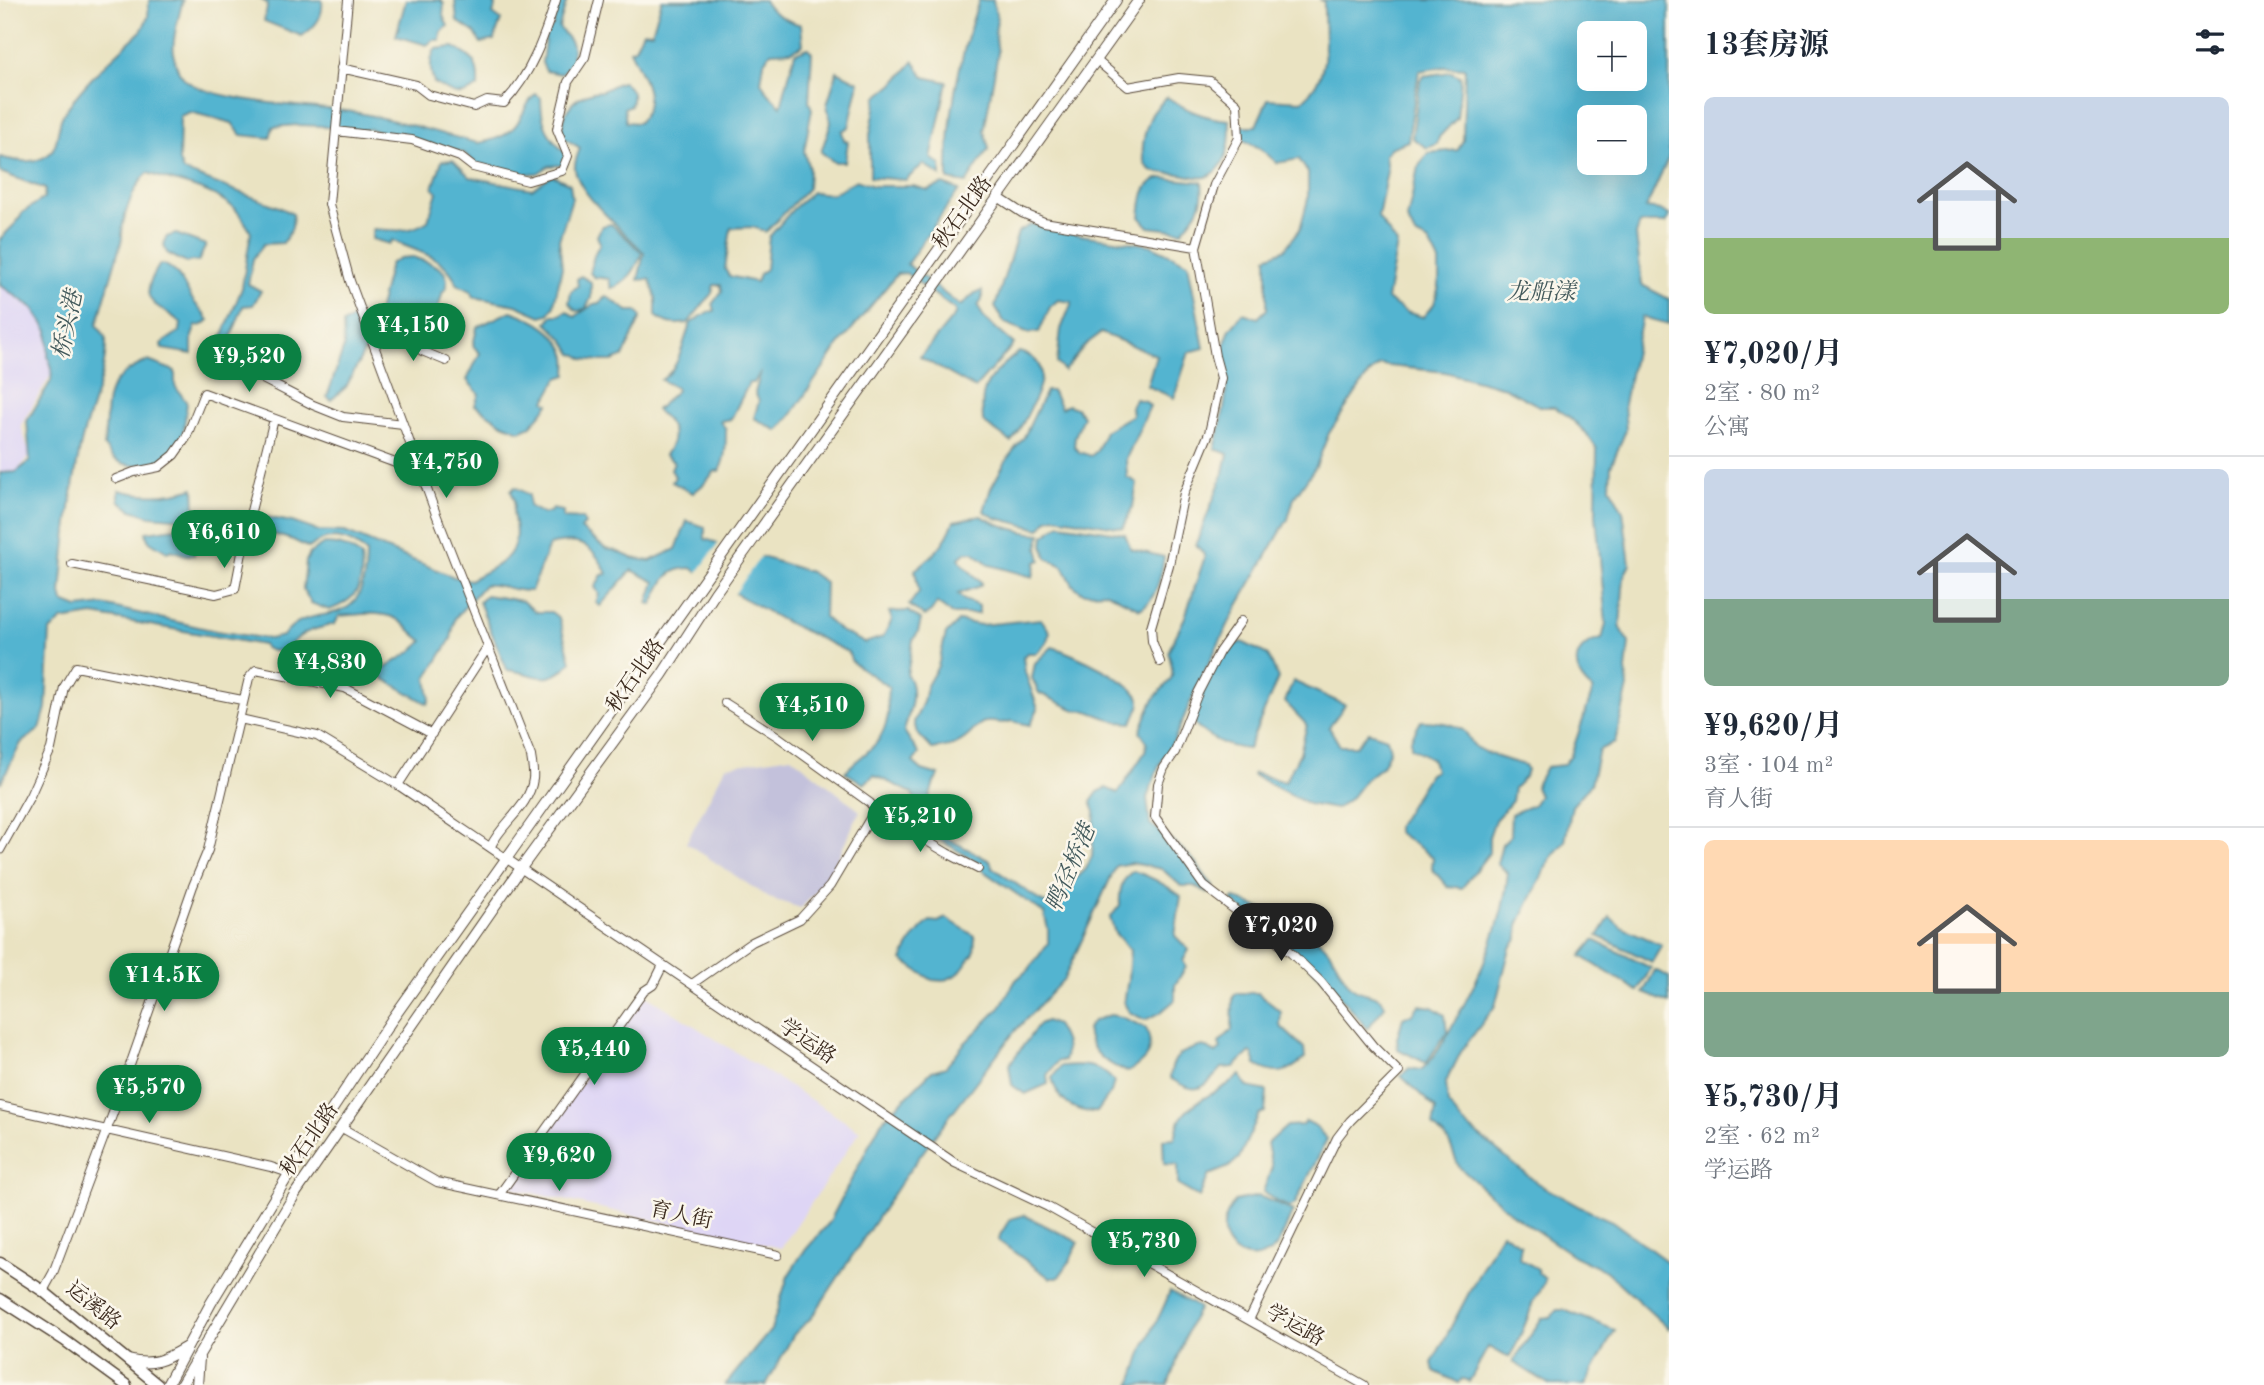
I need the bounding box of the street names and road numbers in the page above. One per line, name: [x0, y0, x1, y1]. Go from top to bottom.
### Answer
street label: 秋石北路: [928, 172, 996, 253]
street label: 秋石北路: [602, 634, 669, 716]
street label: 学运路: [775, 1014, 840, 1068]
street label: 秋石北路: [276, 1098, 343, 1180]
street label: 育人街: [648, 1197, 714, 1233]
street label: 运溪路: [62, 1276, 125, 1334]
street label: 学运路: [1262, 1300, 1329, 1350]

